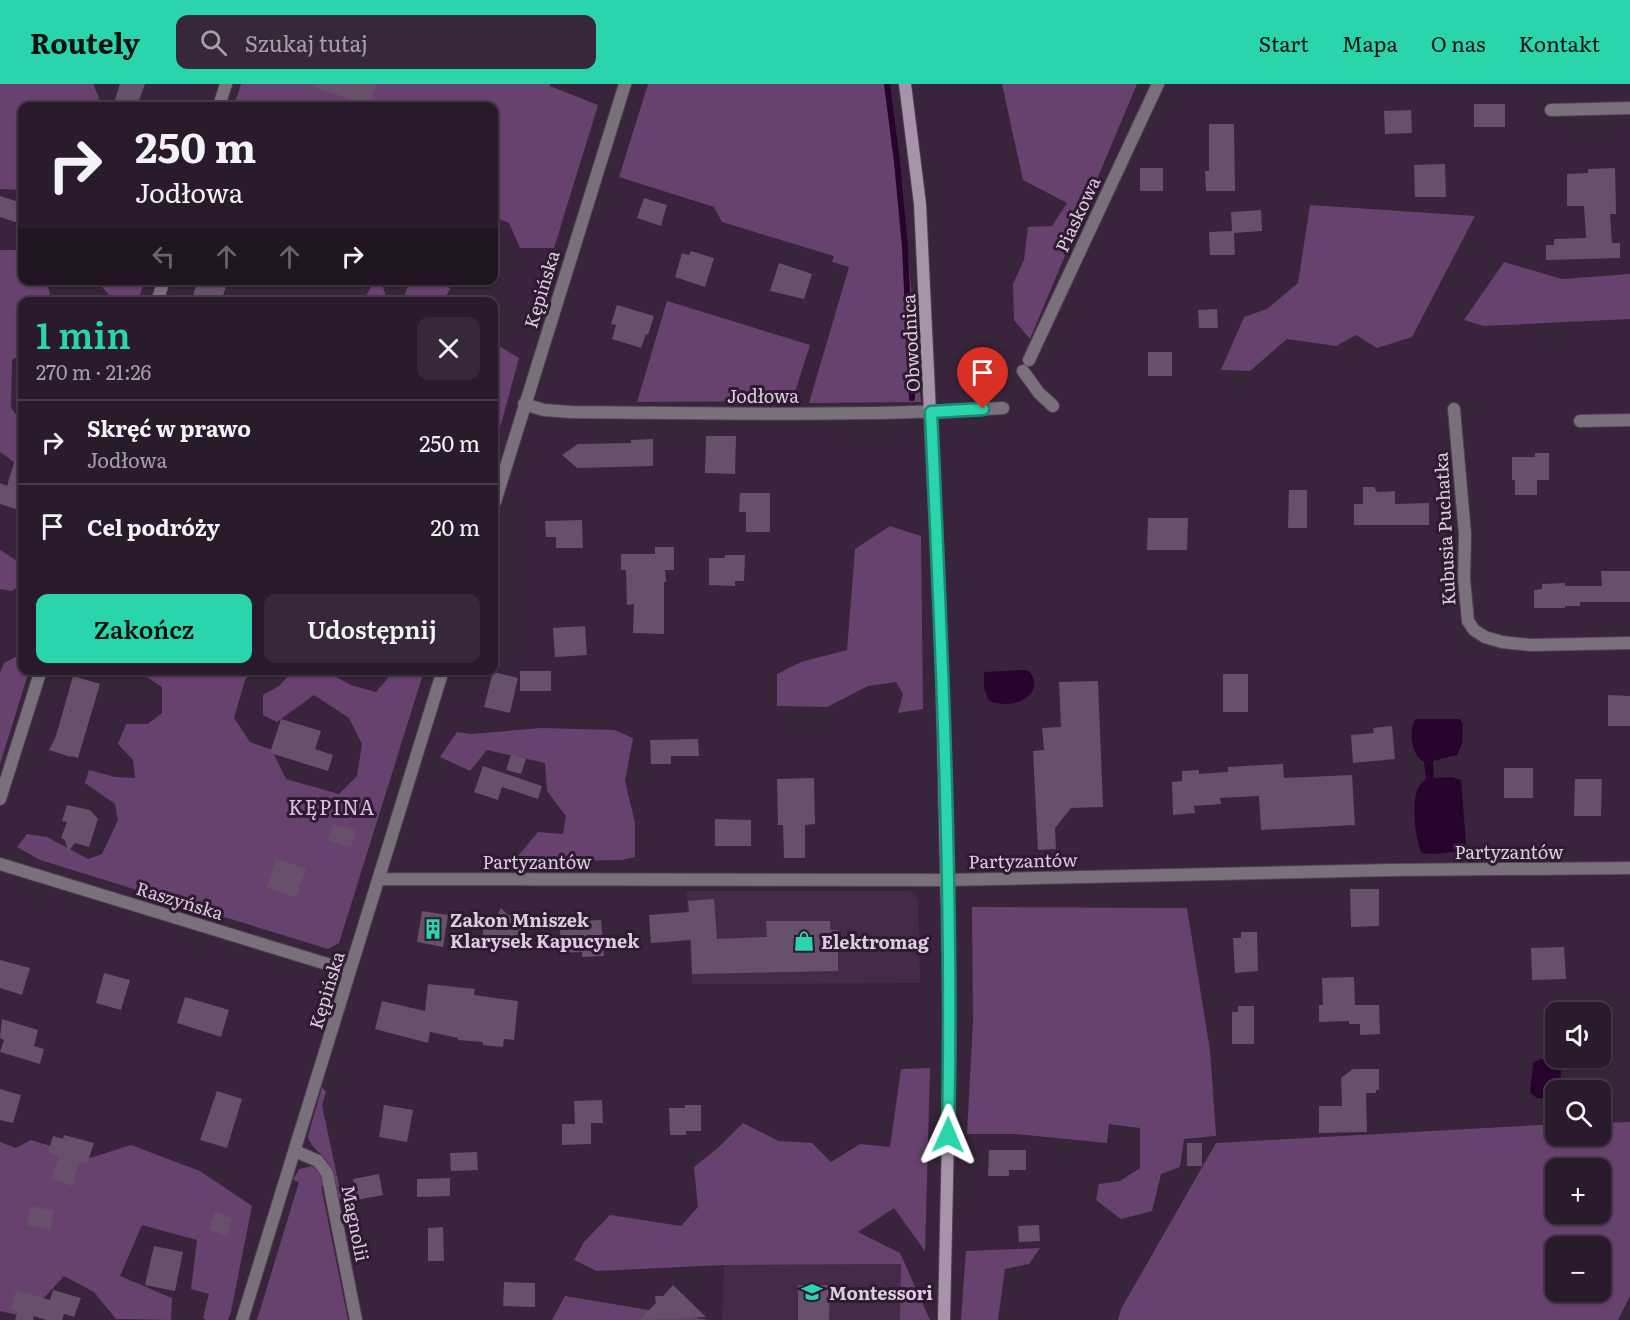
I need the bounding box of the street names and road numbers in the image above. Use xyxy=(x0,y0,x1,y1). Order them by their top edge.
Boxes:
street label: Piaskowa xyxy=(1048,171,1106,256)
street label: Kępińska xyxy=(516,247,566,331)
street label: Obwodnica xyxy=(894,293,926,392)
street label: Jodłowa xyxy=(727,382,799,409)
street label: Kubusia Puchatka xyxy=(1426,451,1462,606)
street label: Partyzantów xyxy=(1454,838,1564,865)
street label: Partyzantów xyxy=(968,846,1078,874)
street label: Partyzantów xyxy=(482,848,592,875)
street label: Raszyńska xyxy=(133,874,227,926)
street label: Kępińska xyxy=(301,948,351,1032)
street label: Magnolii xyxy=(335,1182,377,1264)

